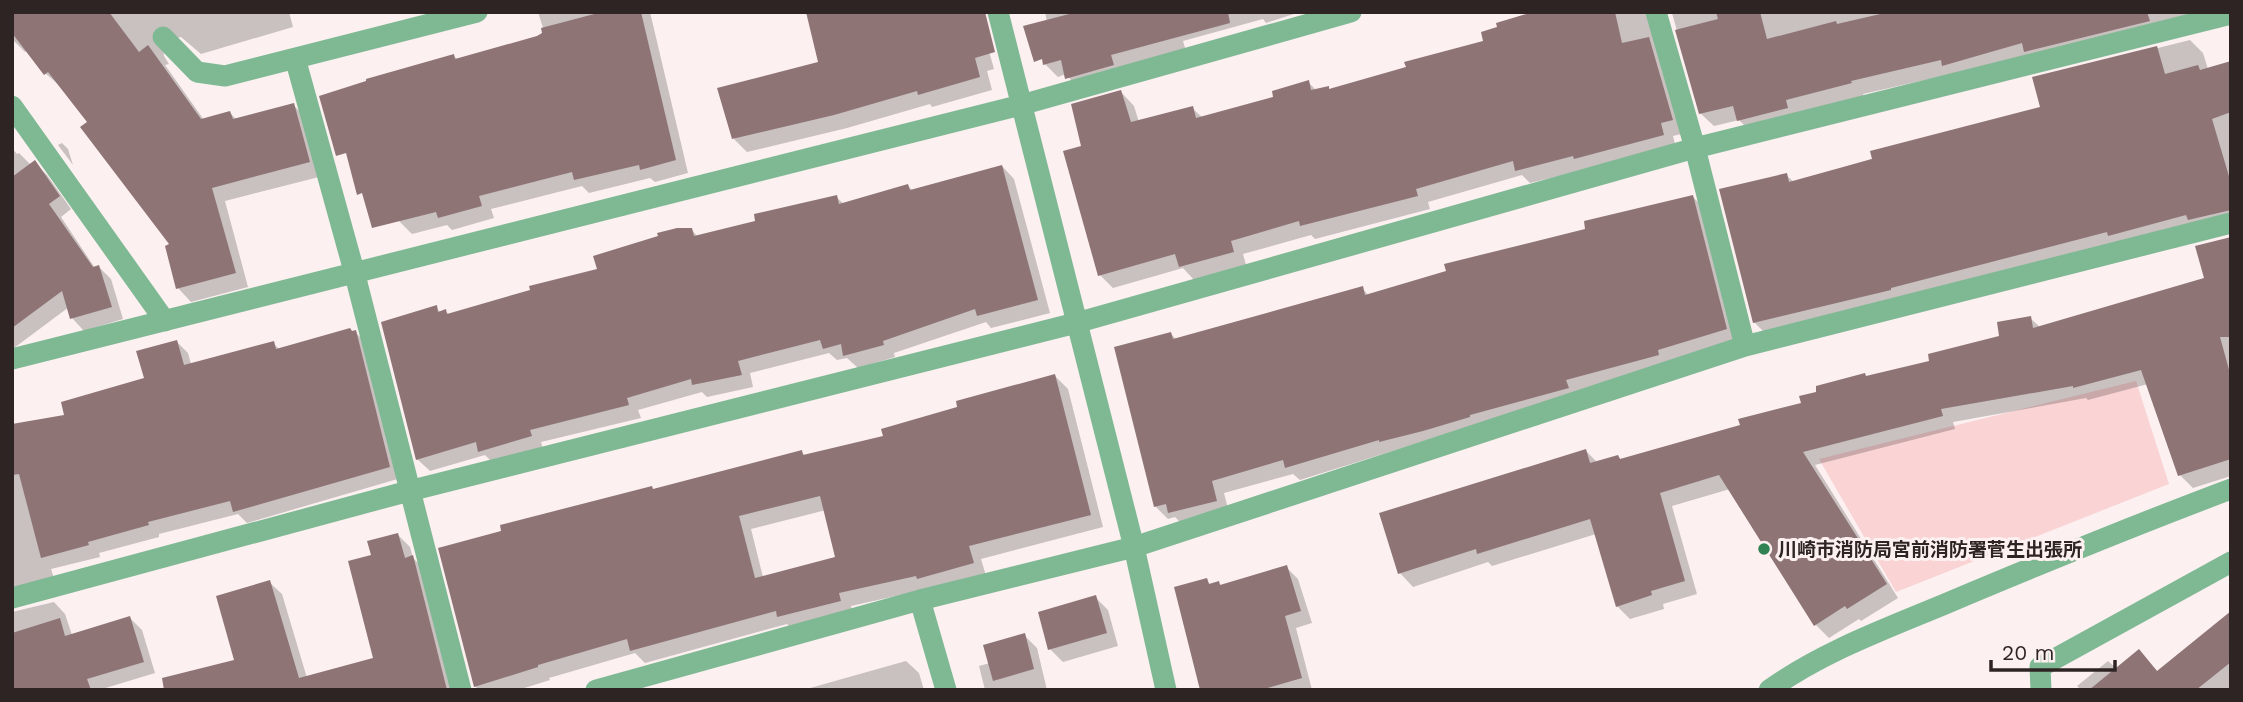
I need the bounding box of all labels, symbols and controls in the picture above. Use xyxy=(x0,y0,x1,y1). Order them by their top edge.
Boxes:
place label: 川崎市消防局宮前消防署菅生出張所 xyxy=(1778,538,2082,561)
marker: 川崎市消防局宮前消防署菅生出張所 xyxy=(1756,541,1772,557)
scale bar xyxy=(1991,628,2115,672)
text: 20 m xyxy=(2002,640,2054,665)

